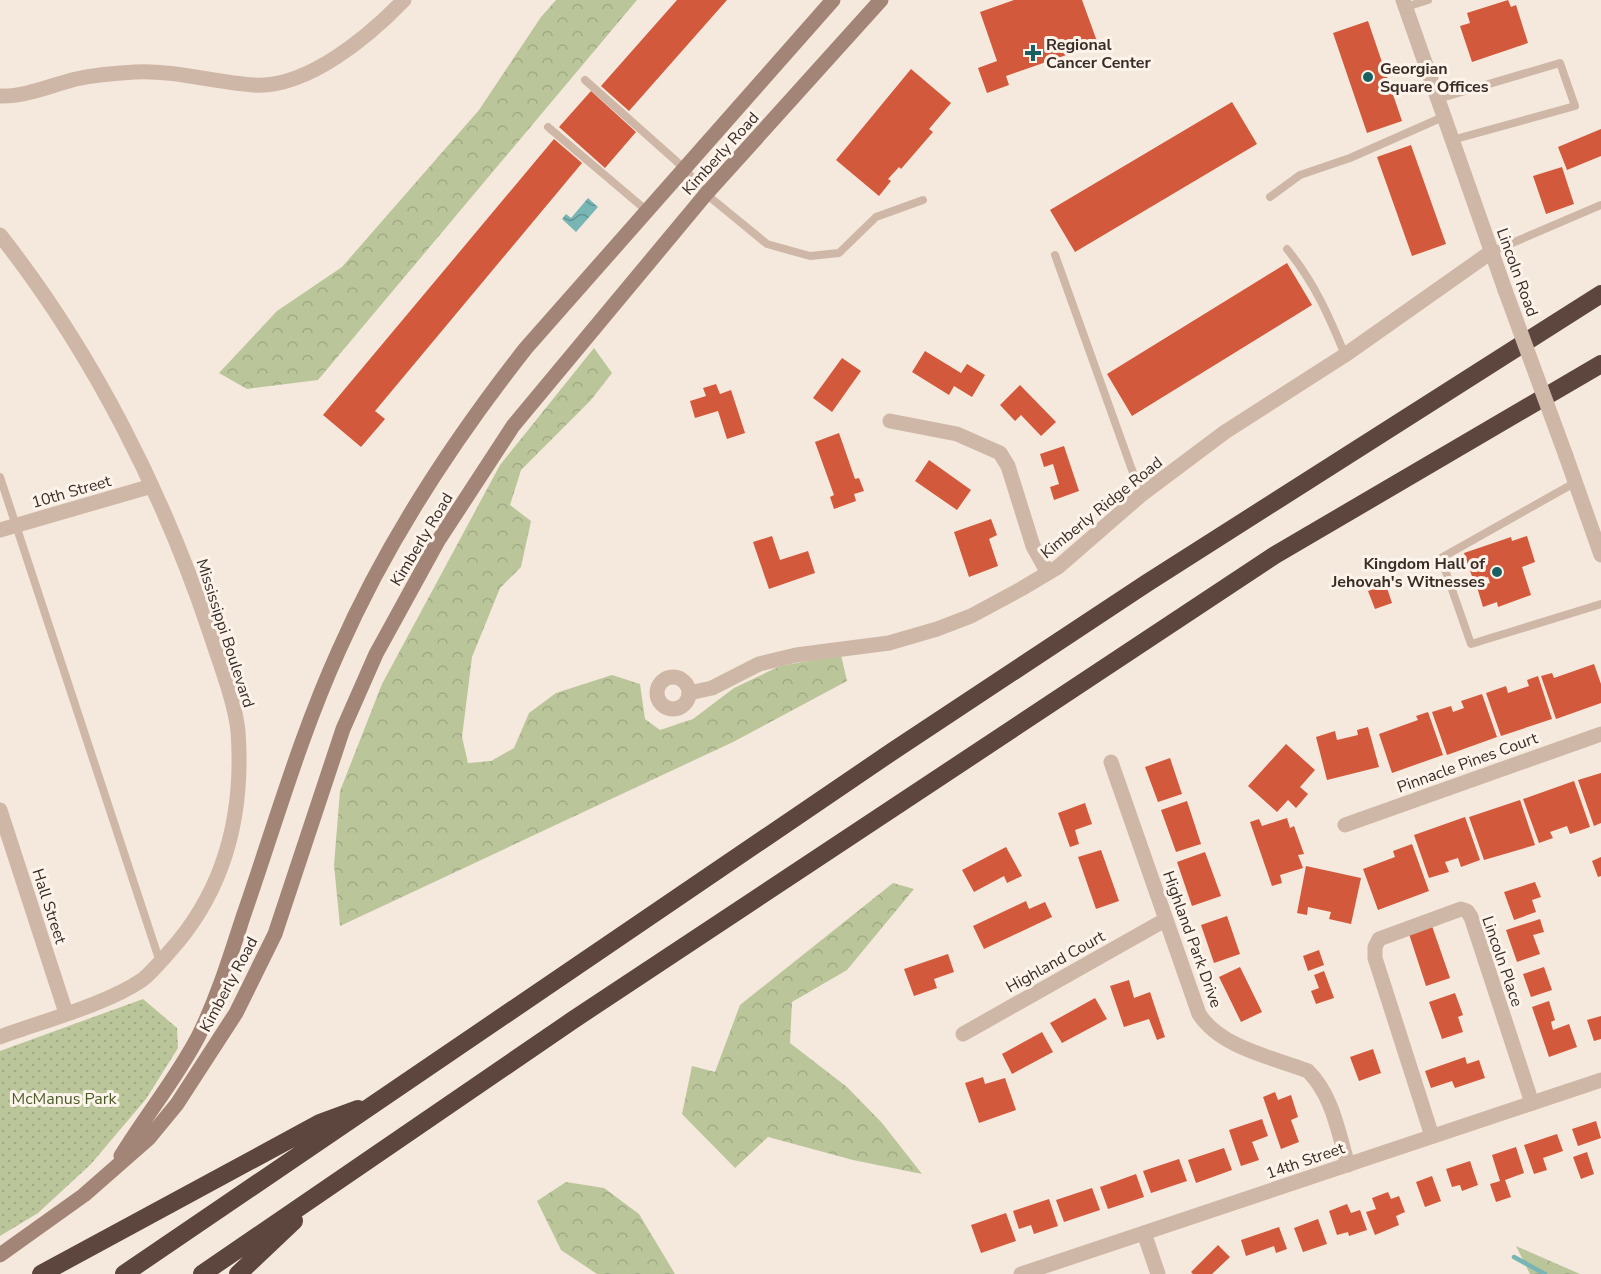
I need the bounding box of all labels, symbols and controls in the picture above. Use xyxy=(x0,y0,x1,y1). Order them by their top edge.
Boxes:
place label: Regional Cancer Center xyxy=(1046,34,1151,74)
marker: Regional Cancer Center xyxy=(1024,44,1042,62)
place label: Georgian Square Offices xyxy=(1380,58,1489,98)
marker: Georgian Square Offices xyxy=(1361,70,1375,84)
street label: Kimberly Road xyxy=(677,107,764,200)
street label: Lincoln Road xyxy=(1491,225,1543,320)
street label: Kimberly Ridge Road xyxy=(1036,452,1167,564)
street label: 10th Street xyxy=(29,470,114,514)
street label: Kimberly Road xyxy=(385,489,458,590)
place label: Kingdom Hall of Jehovah's Witnesses xyxy=(1331,553,1486,593)
street label: Mississippi Boulevard xyxy=(191,556,260,711)
marker: Kingdom Hall of Jehovah's Witnesses xyxy=(1490,565,1504,579)
street label: Pinnacle Pines Court xyxy=(1394,727,1541,799)
street label: Hall Street xyxy=(27,866,72,947)
street label: Highland Park Drive xyxy=(1157,868,1227,1011)
street label: Lincoln Place xyxy=(1476,913,1528,1010)
street label: Highland Court xyxy=(1002,925,1109,998)
street label: Kimberly Road xyxy=(195,933,263,1036)
park label: McManus Park xyxy=(11,1088,118,1110)
street label: 14th Street xyxy=(1263,1137,1348,1185)

